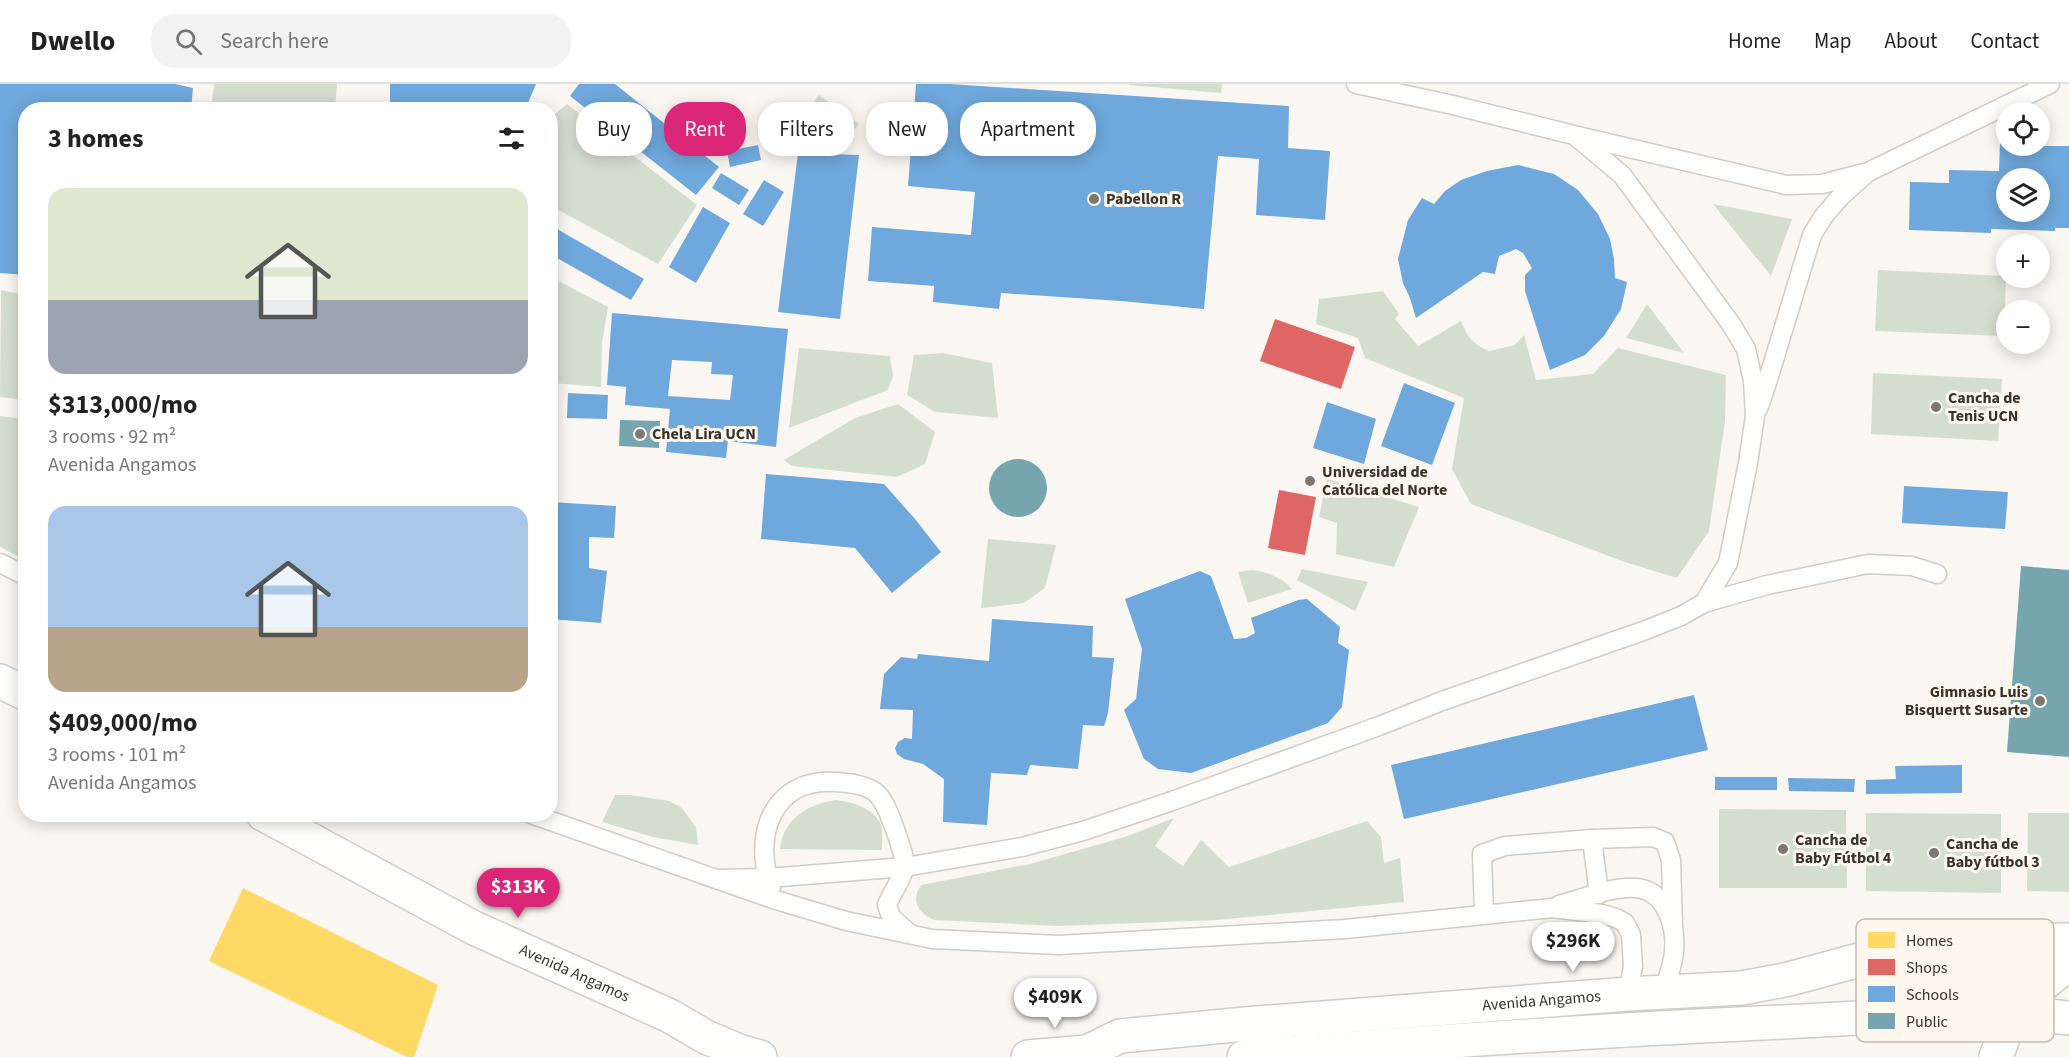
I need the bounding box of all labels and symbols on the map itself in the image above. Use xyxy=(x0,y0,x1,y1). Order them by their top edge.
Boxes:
place label: Pabellon R xyxy=(1106,188,1181,210)
marker: Pabellon R xyxy=(1087,192,1101,206)
place label: Cancha de Tenis UCN xyxy=(1948,387,2021,427)
marker: Cancha de Tenis UCN xyxy=(1929,400,1943,414)
place label: Chela Lira UCN xyxy=(652,423,756,445)
marker: Chela Lira UCN xyxy=(633,427,647,441)
place label: Universidad de Católica del Norte xyxy=(1322,461,1447,501)
marker: Universidad de Católica del Norte xyxy=(1303,474,1317,488)
place label: Gimnasio Luis Bisquertt Susarte xyxy=(1905,681,2028,721)
marker: Gimnasio Luis Bisquertt Susarte xyxy=(2033,694,2047,708)
place label: Cancha de Baby Fútbol 4 xyxy=(1795,829,1892,869)
place label: Cancha de Baby fútbol 3 xyxy=(1946,833,2040,873)
marker: Cancha de Baby Fútbol 4 xyxy=(1776,842,1790,856)
marker: Cancha de Baby fútbol 3 xyxy=(1927,846,1941,860)
pin: $313K xyxy=(476,868,560,919)
legend xyxy=(1856,919,2054,1042)
pin: $296K xyxy=(1531,922,1615,973)
text: Homes xyxy=(1906,930,1953,952)
street label: Avenida Angamos xyxy=(516,939,633,1008)
text: Shops xyxy=(1906,957,1948,979)
pin: $409K xyxy=(1013,978,1097,1029)
text: Schools xyxy=(1906,984,1959,1006)
street label: Avenida Angamos xyxy=(1482,985,1602,1016)
text: Public xyxy=(1906,1011,1948,1033)

